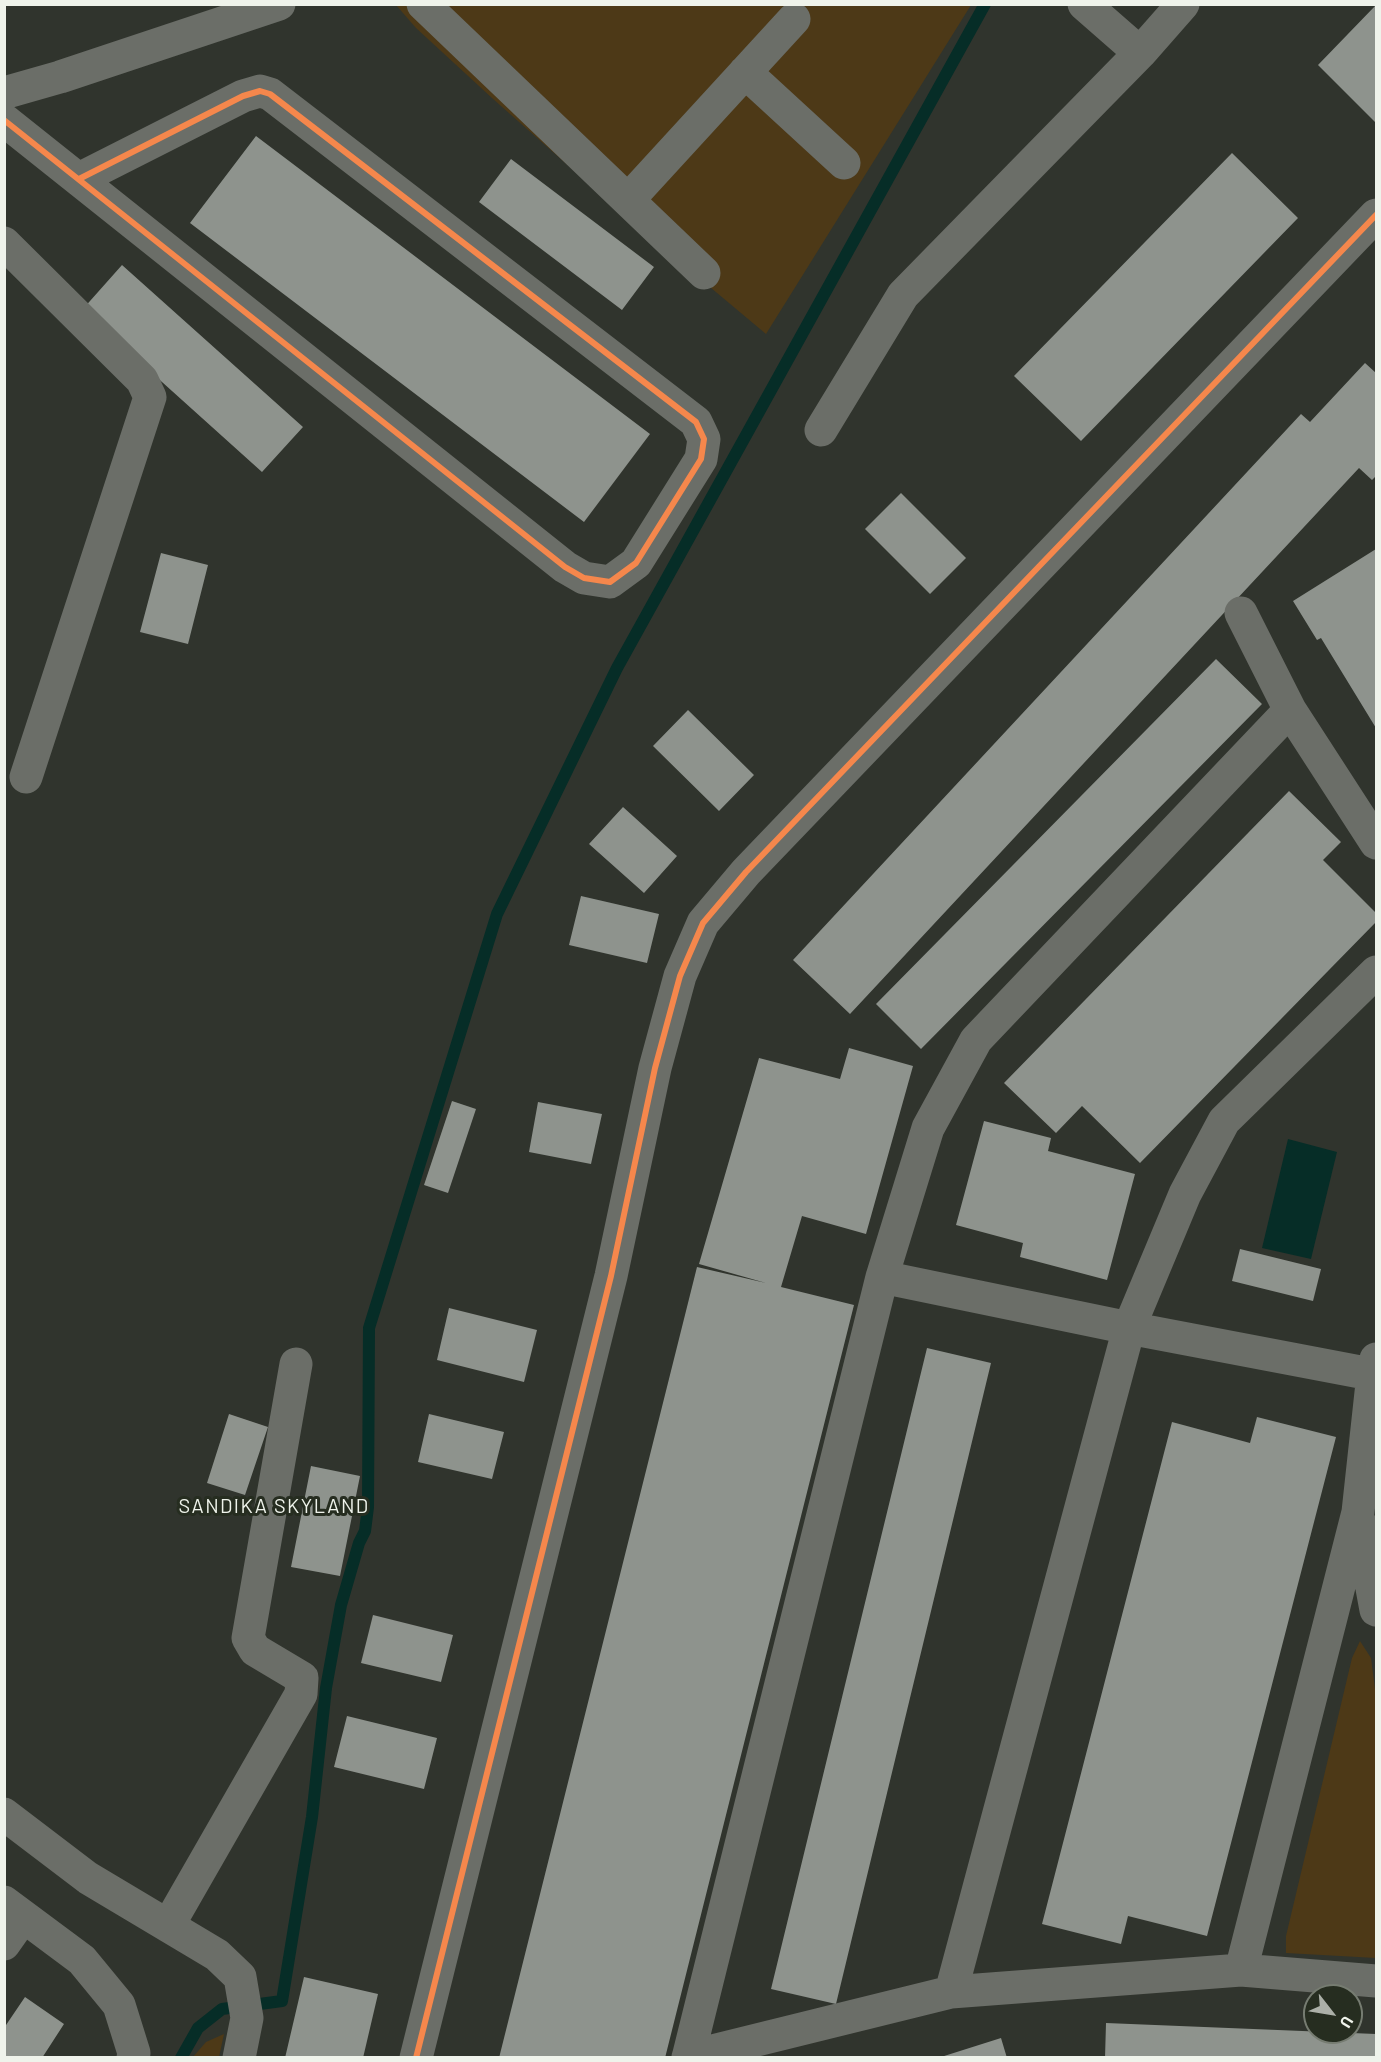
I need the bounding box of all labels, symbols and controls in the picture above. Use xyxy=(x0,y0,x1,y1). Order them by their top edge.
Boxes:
district label: SANDIKA SKYLAND xyxy=(178,1494,370,1518)
north arrow xyxy=(1303,1984,1363,2044)
text: U xyxy=(1336,2013,1358,2032)

